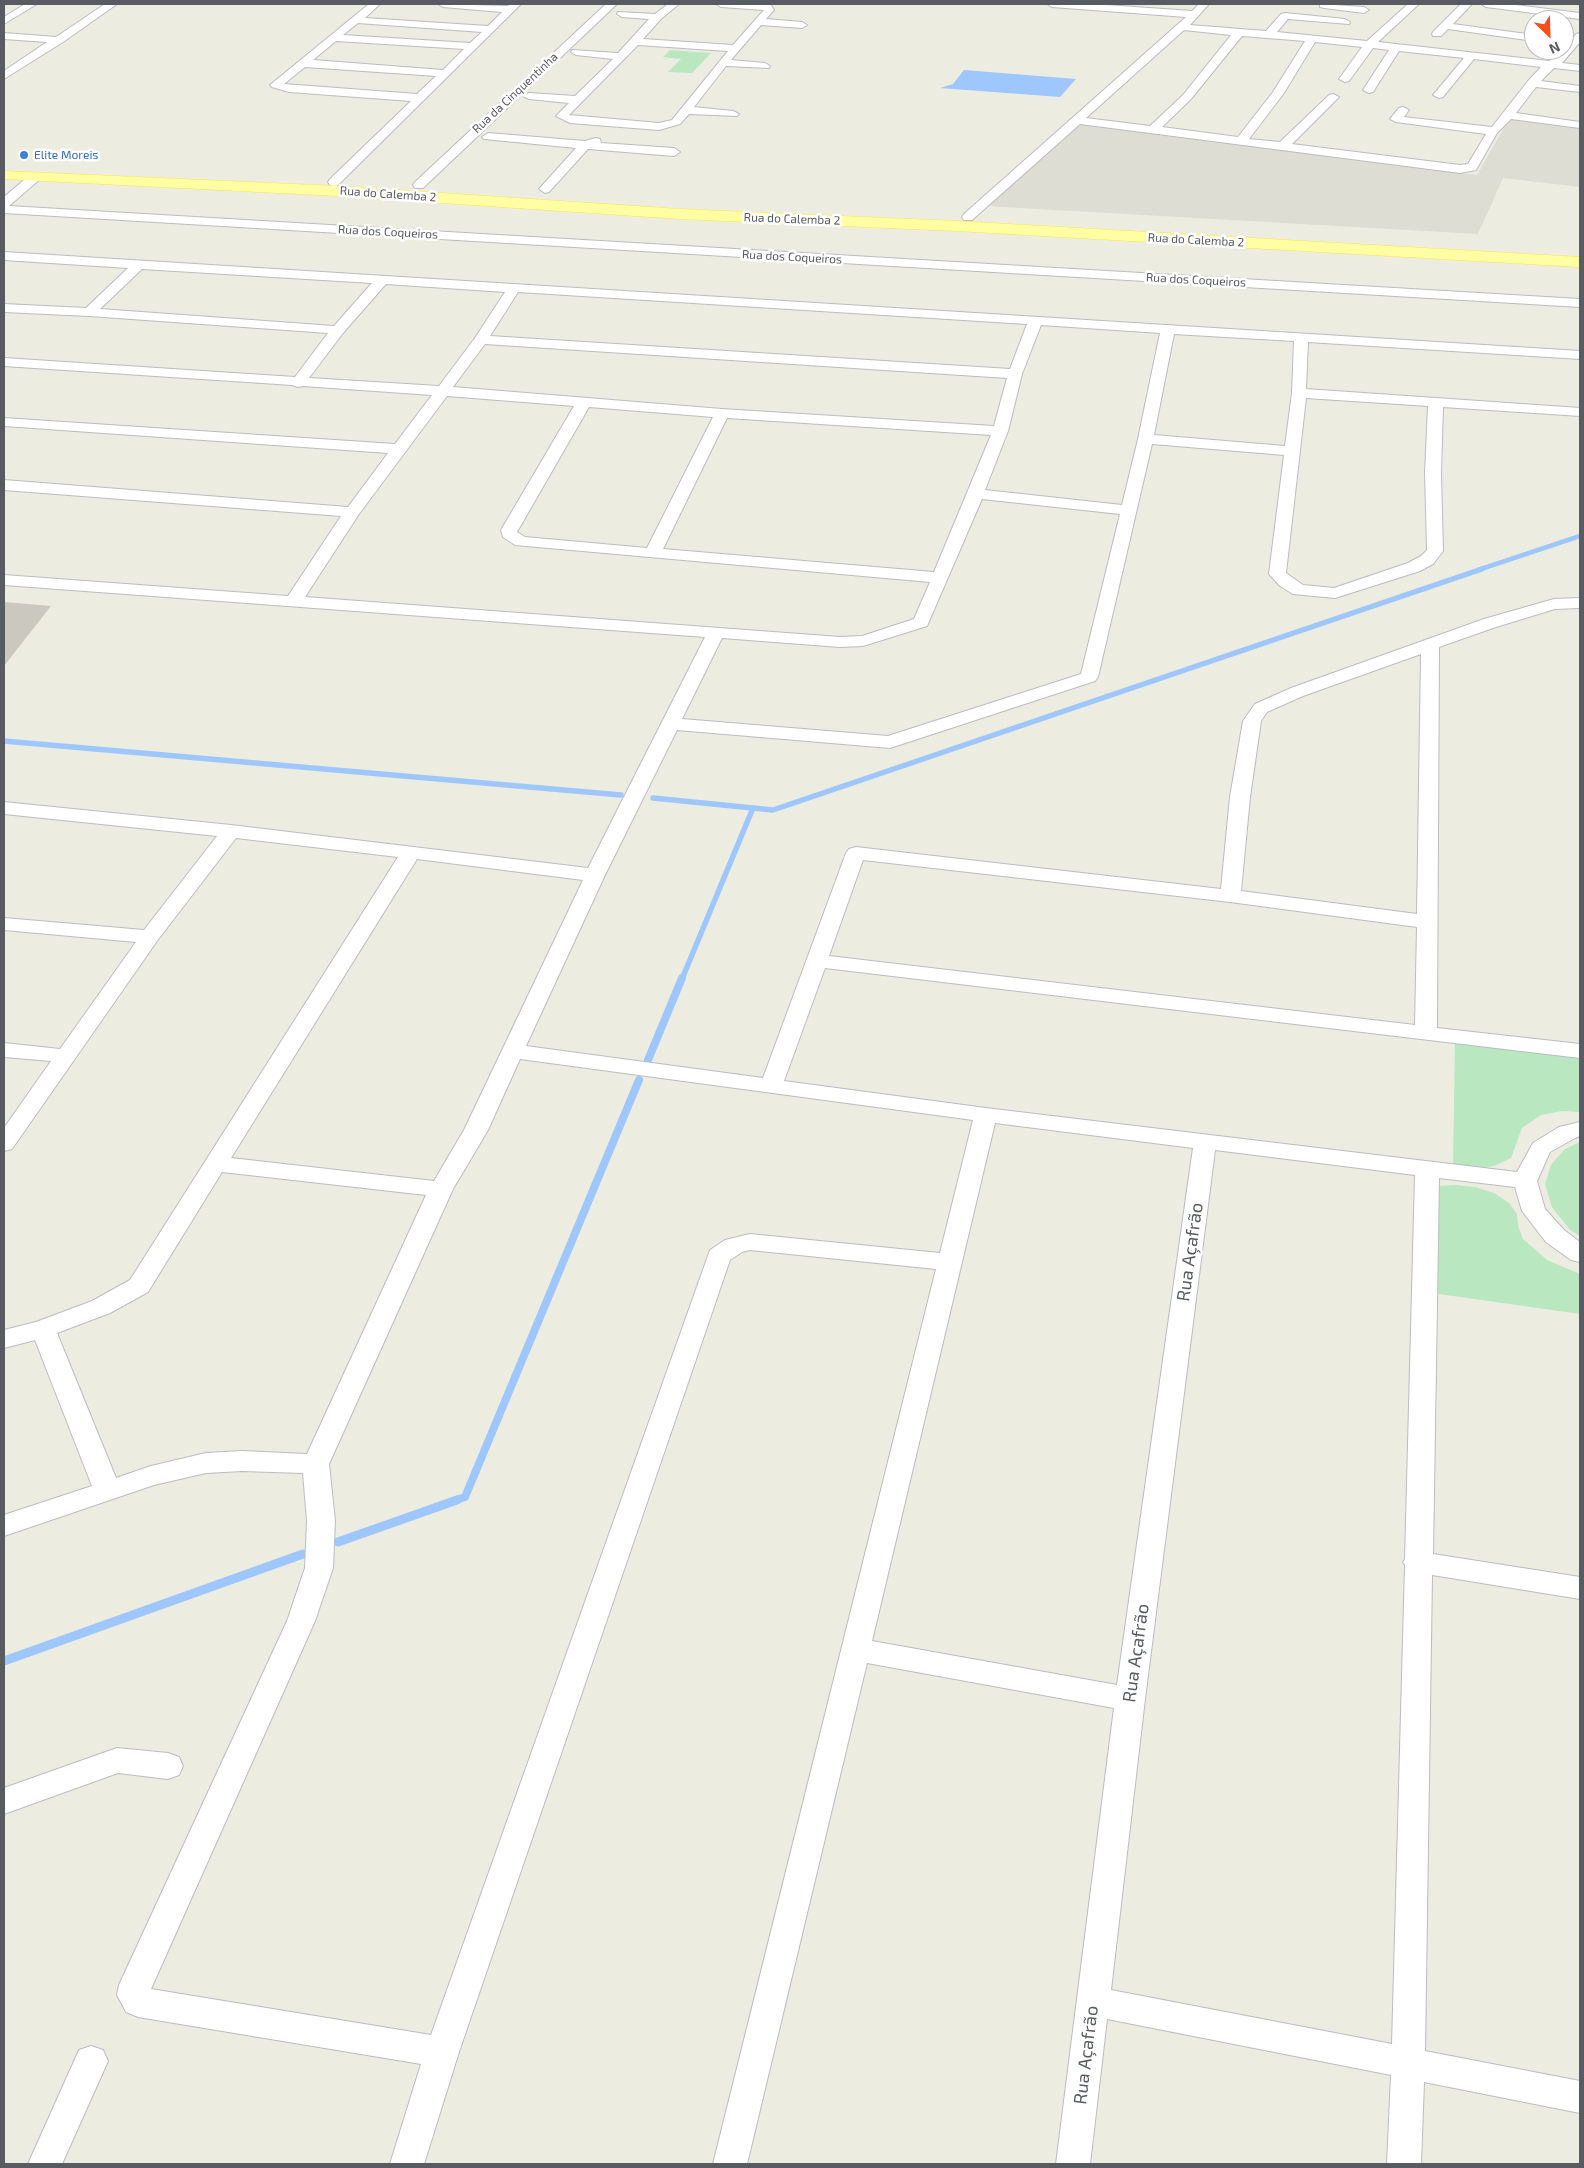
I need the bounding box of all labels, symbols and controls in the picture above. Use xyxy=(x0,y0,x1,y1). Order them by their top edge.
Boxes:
north arrow xyxy=(1524,10,1574,60)
text: N xyxy=(1547,38,1563,58)
street label: Rua da Cinquentinha xyxy=(469,50,561,136)
place label: Elite Moreis xyxy=(34,148,98,162)
marker: Elite Moreis xyxy=(18,149,30,161)
street label: Rua do Calemba 2 xyxy=(339,183,437,205)
street label: Rua do Calemba 2 xyxy=(743,210,841,228)
street label: Rua dos Coqueiros xyxy=(338,222,438,242)
street label: Rua do Calemba 2 xyxy=(1147,230,1245,250)
street label: Rua dos Coqueiros xyxy=(742,247,842,267)
street label: Rua dos Coqueiros xyxy=(1146,270,1246,290)
street label: Rua Açafrão xyxy=(1172,1201,1208,1303)
street label: Rua Açafrão xyxy=(1118,1602,1154,1704)
street label: Rua Açafrão xyxy=(1069,2004,1103,2106)

